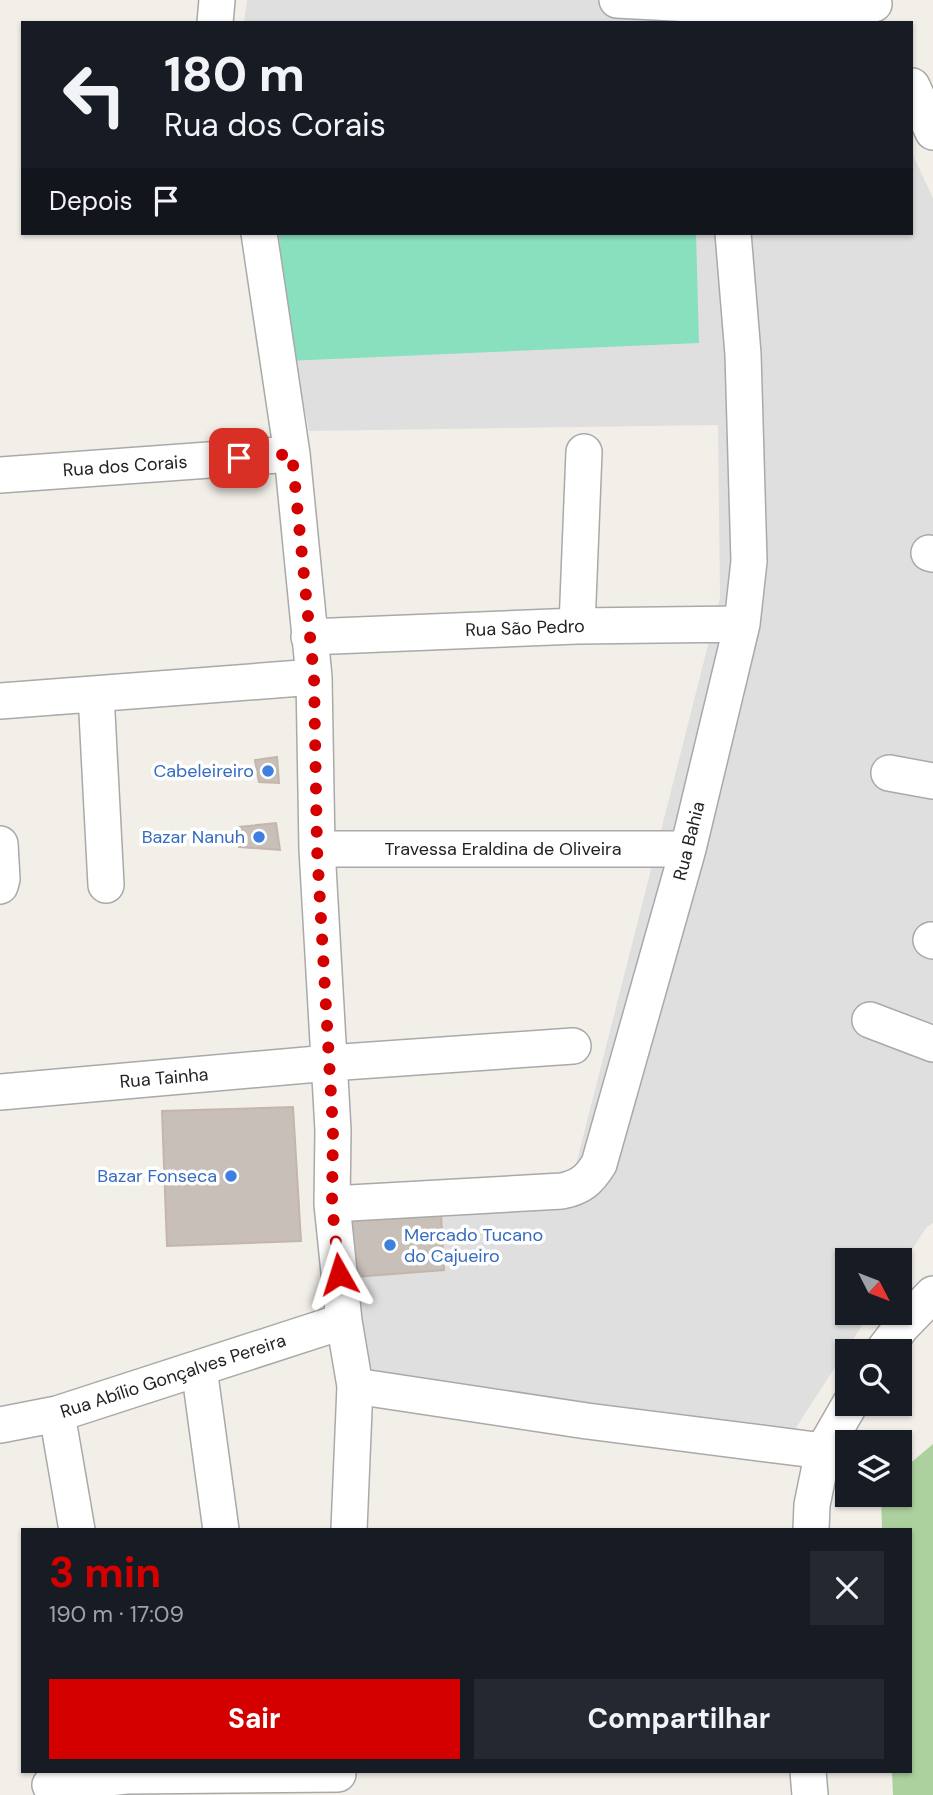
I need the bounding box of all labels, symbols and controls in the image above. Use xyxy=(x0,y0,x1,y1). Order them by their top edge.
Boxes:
text: 180 m xyxy=(164,42,305,106)
icon: left xyxy=(49,49,140,140)
text: Rua dos Corais xyxy=(164,104,386,146)
icon: arrive xyxy=(147,182,185,220)
text: Depois xyxy=(49,184,133,218)
pin xyxy=(209,428,269,488)
icon: arrive xyxy=(220,439,258,477)
street label: Rua dos Corais xyxy=(62,450,188,482)
street label: Rua São Pedro xyxy=(465,614,585,642)
place label: Cabeleireiro xyxy=(153,759,254,783)
marker: Cabeleireiro xyxy=(260,763,276,779)
street label: Rua Bahia xyxy=(668,799,710,883)
place label: Bazar Nanuh xyxy=(142,825,245,849)
marker: Bazar Nanuh xyxy=(251,829,267,845)
street label: Travessa Eraldina de Oliveira xyxy=(385,837,621,861)
street label: Rua Tainha xyxy=(119,1062,209,1094)
place label: Bazar Fonseca xyxy=(97,1164,217,1188)
marker: Bazar Fonseca xyxy=(223,1168,239,1184)
place label: Mercado Tucano do Cajueiro xyxy=(404,1223,543,1268)
position arrow xyxy=(302,1237,376,1311)
marker: Mercado Tucano do Cajueiro xyxy=(382,1237,398,1253)
north arrow xyxy=(835,1248,912,1325)
map controls xyxy=(835,1248,912,1507)
street label: Rua Abílio Gonçalves Pereira xyxy=(57,1328,289,1424)
button: search xyxy=(835,1339,912,1416)
button: layers xyxy=(835,1430,912,1507)
text: 3 min xyxy=(49,1545,161,1600)
button: close xyxy=(810,1551,884,1625)
text: 190 m · 17:09 xyxy=(49,1599,184,1629)
button: Sair xyxy=(49,1679,460,1759)
button: Compartilhar xyxy=(474,1679,884,1759)

